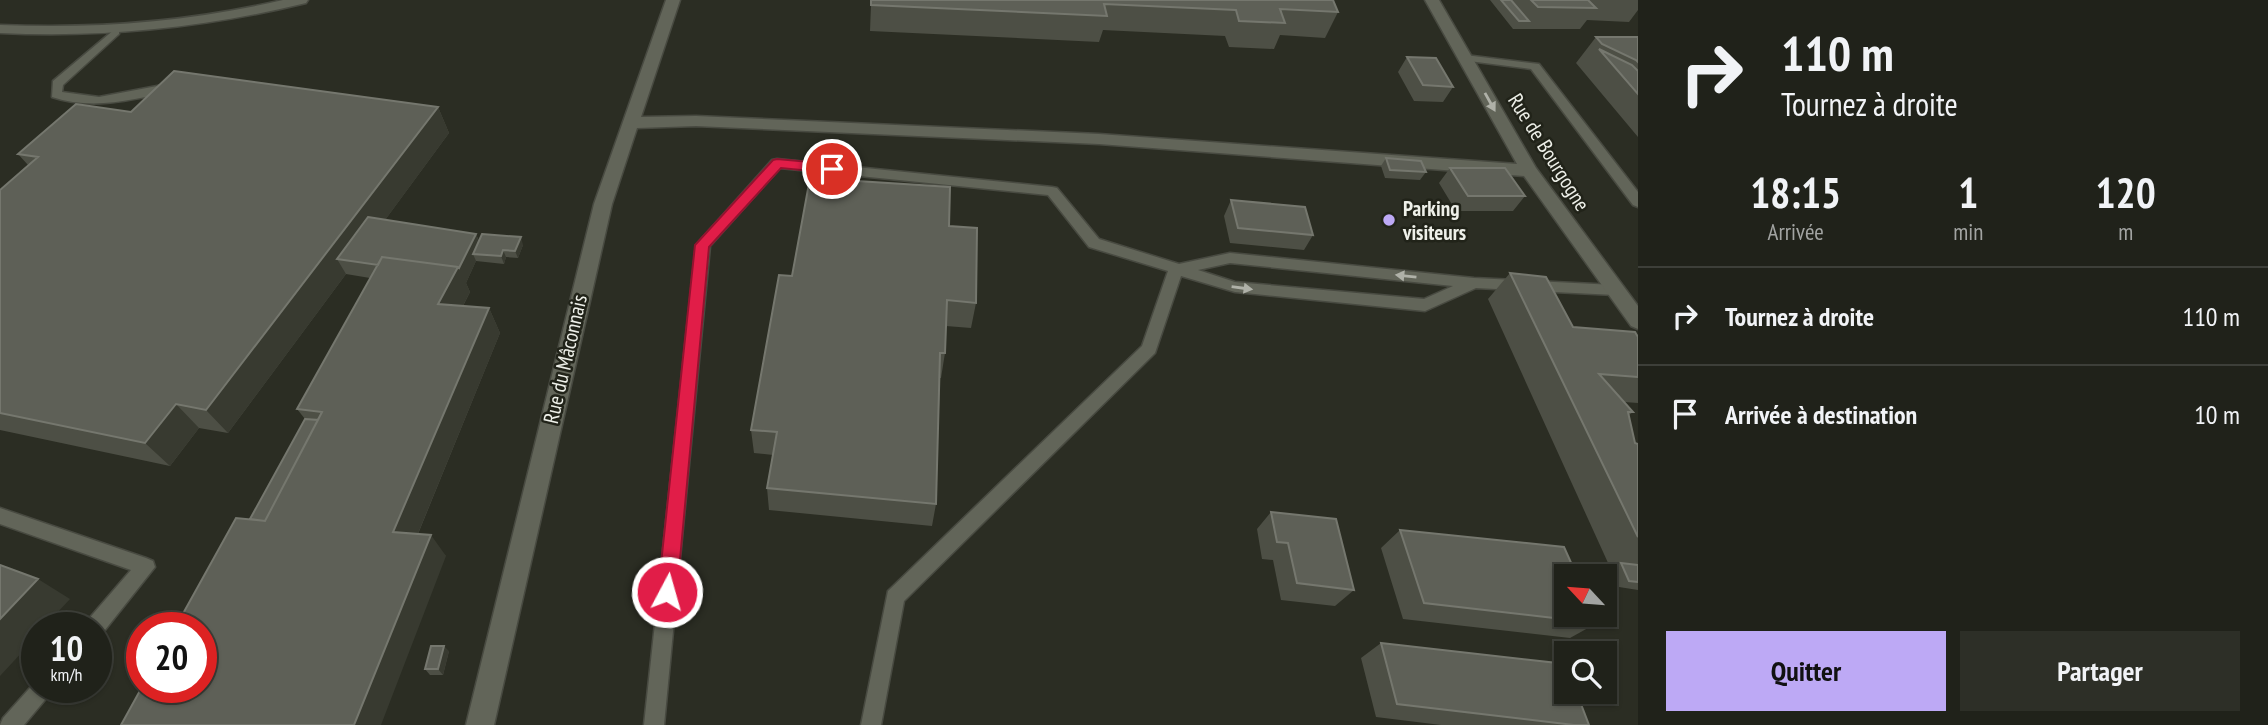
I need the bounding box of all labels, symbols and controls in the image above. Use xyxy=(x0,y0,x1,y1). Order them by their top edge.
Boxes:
text: 110 m xyxy=(1781,21,1894,85)
icon: right xyxy=(1666,28,1757,119)
text: Tournez à droite xyxy=(1781,83,1958,125)
street label: Rue de Bourgogne xyxy=(1502,88,1596,216)
one-way arrow xyxy=(1484,92,1496,112)
pin xyxy=(802,139,862,199)
icon: arrive xyxy=(813,150,851,188)
text: 18:15 xyxy=(1750,165,1841,220)
text: 1 xyxy=(1958,165,1978,220)
text: 120 xyxy=(2096,165,2156,220)
place label: Parking visiteurs xyxy=(1402,195,1466,246)
marker: Parking visiteurs xyxy=(1381,212,1397,228)
text: Arrivée xyxy=(1768,217,1824,246)
text: min xyxy=(1953,217,1983,246)
text: m xyxy=(2118,217,2133,246)
one-way arrow xyxy=(1395,270,1417,281)
one-way arrow xyxy=(1231,282,1253,293)
street label: Rue du Mâconnais xyxy=(537,292,593,426)
icon: right xyxy=(1666,297,1704,335)
text: Tournez à droite xyxy=(1725,300,1874,333)
text: 110 m xyxy=(2182,300,2240,333)
icon: arrive xyxy=(1666,395,1704,433)
text: Arrivée à destination xyxy=(1725,398,1917,431)
text: 10 m xyxy=(2194,398,2240,431)
position arrow xyxy=(630,555,704,629)
north arrow xyxy=(1554,564,1617,626)
map controls xyxy=(1554,564,1617,704)
speed limit sign: 20 xyxy=(126,612,217,703)
text: 10 xyxy=(50,625,83,671)
button: Quitter xyxy=(1666,631,1946,711)
button: Partager xyxy=(1960,631,2240,711)
button: search xyxy=(1554,641,1617,704)
text: km/h xyxy=(51,663,82,686)

